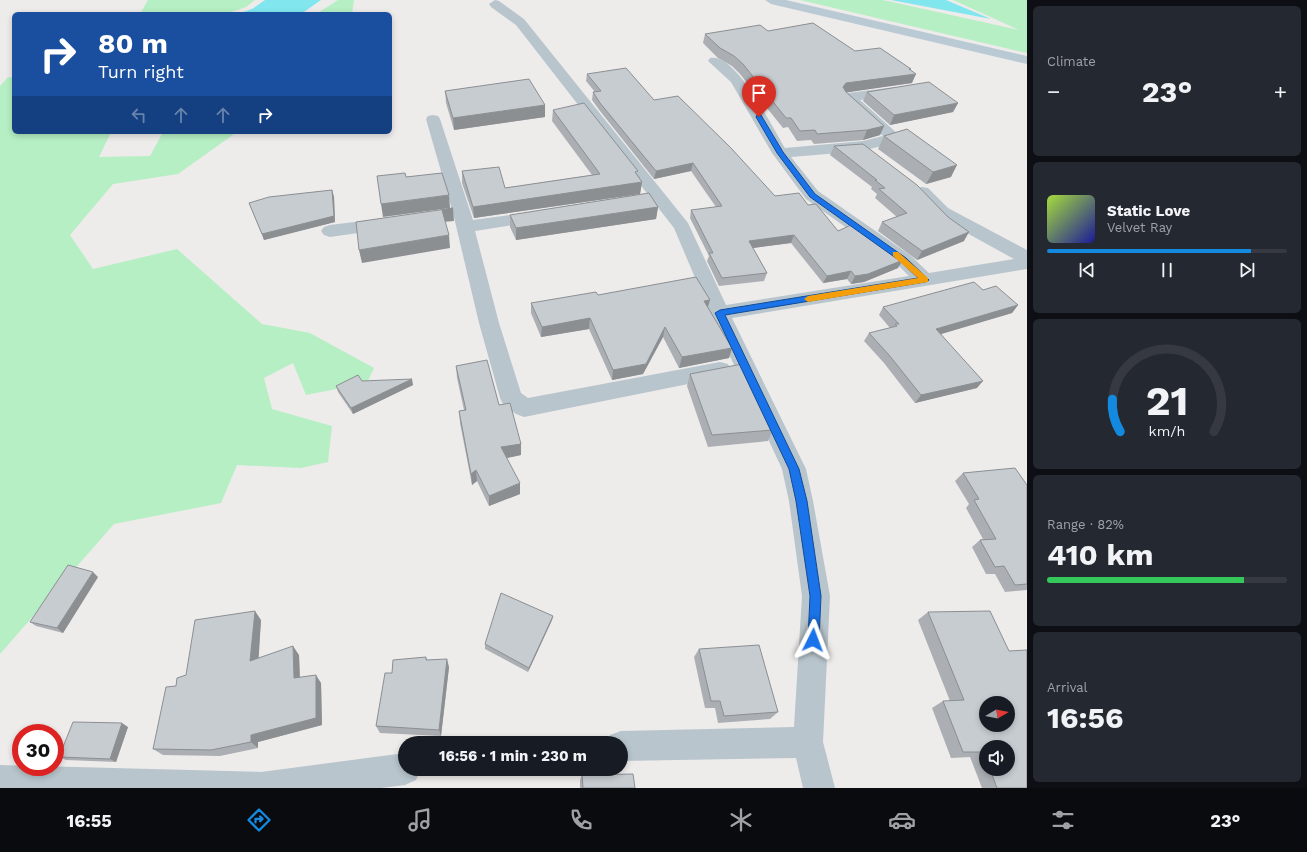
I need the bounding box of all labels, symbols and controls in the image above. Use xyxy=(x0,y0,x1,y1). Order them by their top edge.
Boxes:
text: 80 m xyxy=(98,27,168,60)
icon: right xyxy=(32,28,84,80)
text: Climate xyxy=(1047,54,1096,69)
text: Turn right xyxy=(98,61,184,82)
text: 23° xyxy=(1142,74,1192,109)
pin xyxy=(742,76,776,117)
text: − xyxy=(1047,79,1060,104)
text: + xyxy=(1274,79,1287,104)
icon: arrive xyxy=(748,82,770,104)
icon: left xyxy=(128,104,150,126)
icon: ahead xyxy=(170,104,192,126)
icon: ahead xyxy=(212,104,234,126)
icon: right xyxy=(254,104,276,126)
text: Static Love xyxy=(1107,202,1190,220)
text: Velvet Ray xyxy=(1107,220,1172,235)
icon: previous xyxy=(1076,259,1098,281)
icon: pause xyxy=(1156,259,1178,281)
icon: next xyxy=(1236,259,1258,281)
text: 21 xyxy=(1146,376,1188,425)
text: km/h xyxy=(1149,423,1185,439)
text: Range · 82% xyxy=(1047,517,1124,532)
text: 410 km xyxy=(1047,537,1153,572)
position arrow xyxy=(792,619,834,661)
text: Arrival xyxy=(1047,680,1088,695)
north arrow xyxy=(979,696,1015,732)
map controls xyxy=(979,696,1015,776)
text: 16:56 xyxy=(1047,700,1123,735)
speed limit sign: 30 xyxy=(12,724,64,776)
button: sound xyxy=(979,740,1015,776)
text: 16:56 · 1 min · 230 m xyxy=(439,747,587,765)
icon: directions xyxy=(245,806,273,834)
icon: music xyxy=(406,806,434,834)
icon: phone xyxy=(567,806,595,834)
icon: climate xyxy=(727,806,755,834)
icon: car xyxy=(888,806,916,834)
icon: filters xyxy=(1049,806,1077,834)
text: 16:55 xyxy=(66,810,112,831)
text: 23° xyxy=(1210,810,1241,831)

